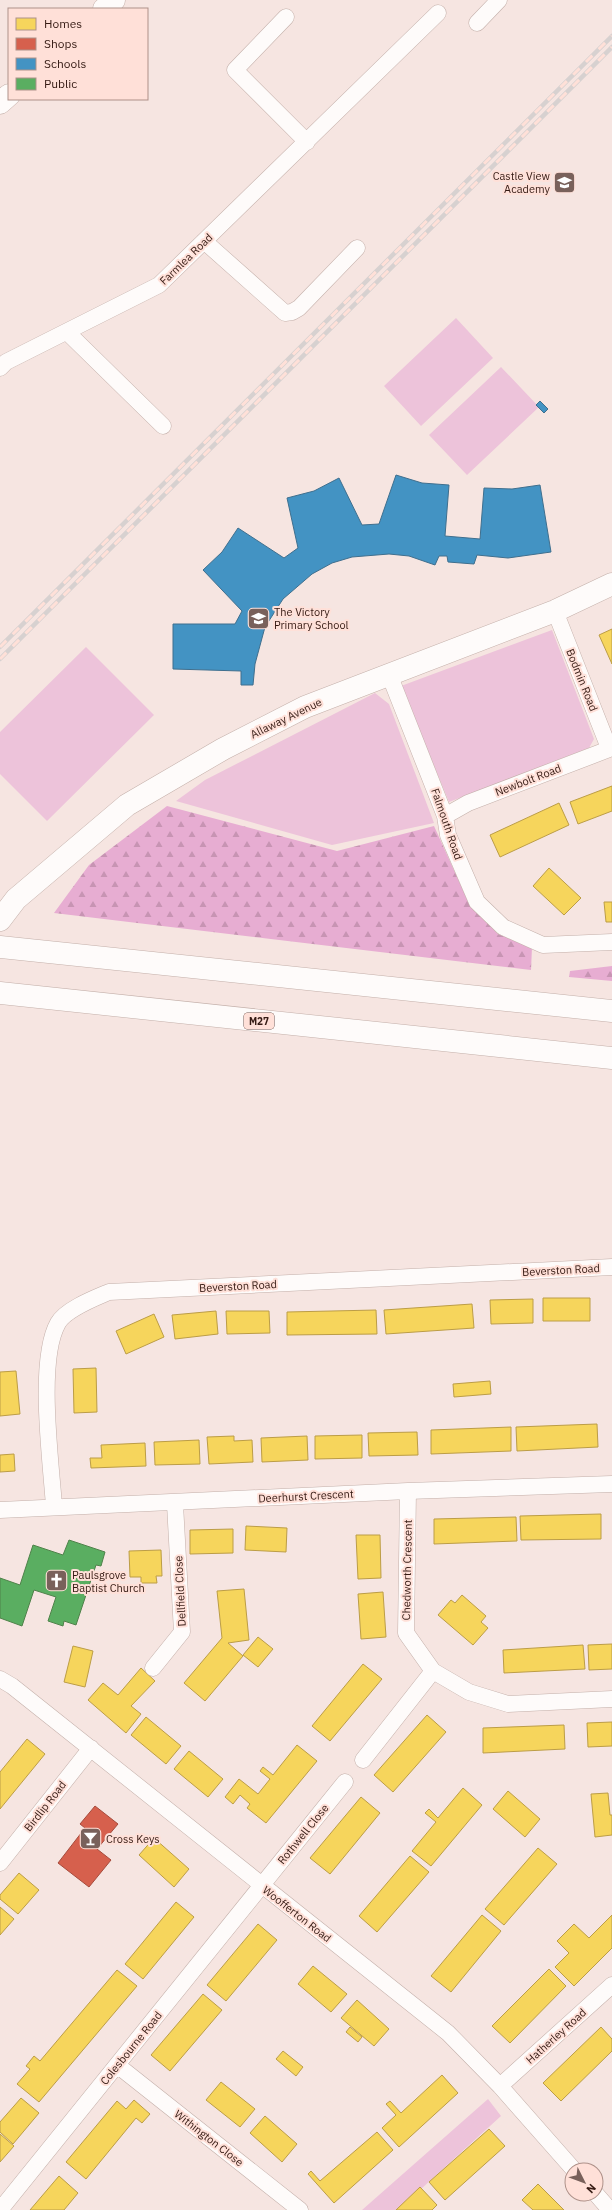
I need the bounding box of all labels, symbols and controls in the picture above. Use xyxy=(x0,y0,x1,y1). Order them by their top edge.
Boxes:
legend xyxy=(8,8,148,100)
text: Homes xyxy=(44,16,82,31)
text: Shops xyxy=(44,36,77,51)
text: Schools xyxy=(44,56,87,71)
text: Public xyxy=(44,76,77,91)
place label: Castle View Academy xyxy=(493,169,551,196)
school or university icon: Castle View Academy xyxy=(552,169,578,195)
street label: Farmlea Road xyxy=(157,230,215,288)
school or university icon: The Victory Primary School xyxy=(246,605,272,631)
place label: The Victory Primary School xyxy=(274,605,349,632)
street label: Bodmin Road xyxy=(563,647,601,713)
street label: Allaway Avenue xyxy=(248,695,324,741)
street label: Newbolt Road xyxy=(493,761,563,799)
street label: Falmouth Road xyxy=(428,786,466,862)
road number: M27 xyxy=(244,1013,274,1029)
street label: Beverston Road xyxy=(522,1261,600,1279)
street label: Beverston Road xyxy=(199,1277,277,1295)
street label: Deerhurst Crescent xyxy=(258,1487,354,1505)
street label: Chedworth Crescent xyxy=(399,1519,415,1620)
street label: Dellfield Close xyxy=(171,1555,189,1627)
church icon: Paulsgrove Baptist Church xyxy=(43,1568,69,1594)
place label: Paulsgrove Baptist Church xyxy=(72,1568,145,1595)
street label: Birdlip Road xyxy=(21,1778,69,1834)
street label: Rothwell Close xyxy=(274,1801,332,1867)
bar icon: Cross Keys xyxy=(78,1826,104,1852)
place label: Cross Keys xyxy=(106,1832,160,1846)
street label: Woofferton Road xyxy=(260,1883,334,1945)
street label: Hatherley Road xyxy=(523,2005,589,2067)
street label: Colesbourne Road xyxy=(97,2008,165,2088)
street label: Withington Close xyxy=(172,2107,246,2169)
north arrow xyxy=(564,2162,604,2202)
text: N xyxy=(584,2181,599,2196)

